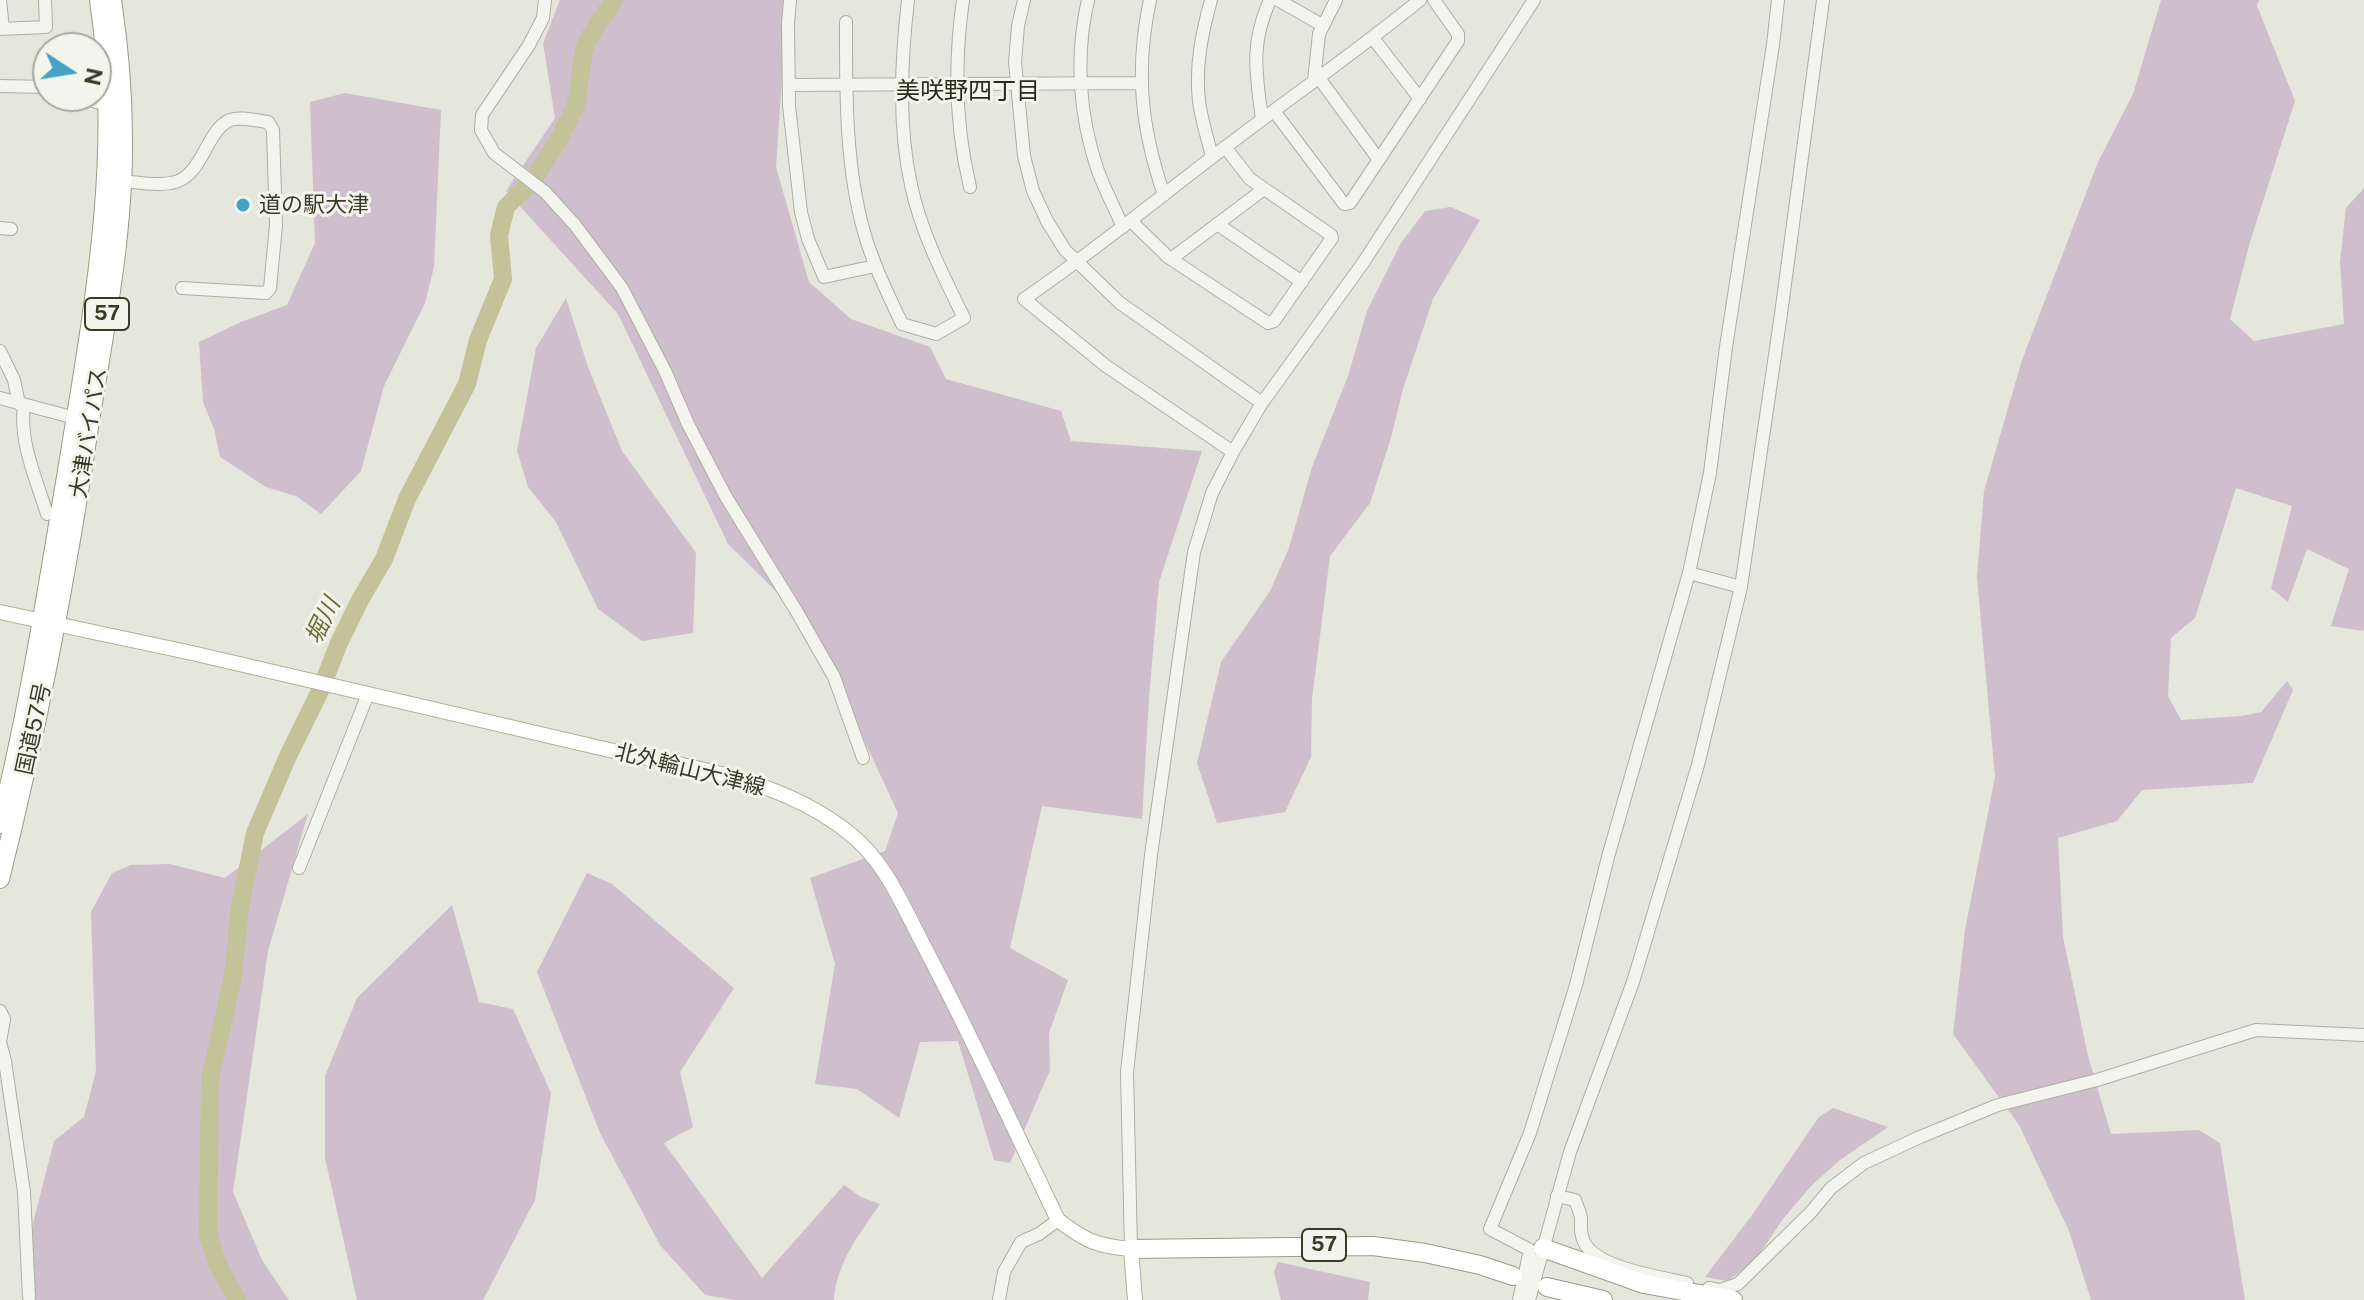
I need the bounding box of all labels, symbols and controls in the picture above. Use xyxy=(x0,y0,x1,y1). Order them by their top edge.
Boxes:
north arrow xyxy=(32,32,112,112)
text: N xyxy=(79,65,108,88)
district label: 美咲野四丁目 xyxy=(896,78,1040,106)
place label: 道の駅大津 xyxy=(259,192,369,218)
marker: 道の駅大津 xyxy=(234,196,252,214)
road number: 57 xyxy=(85,298,129,330)
street label: 大津バイパス xyxy=(66,366,112,500)
water label: 堀川 xyxy=(300,593,346,649)
street label: 国道57号 xyxy=(11,681,57,777)
street label: 北外輪山大津線 xyxy=(612,739,768,801)
road number: 57 xyxy=(1302,1229,1346,1261)

